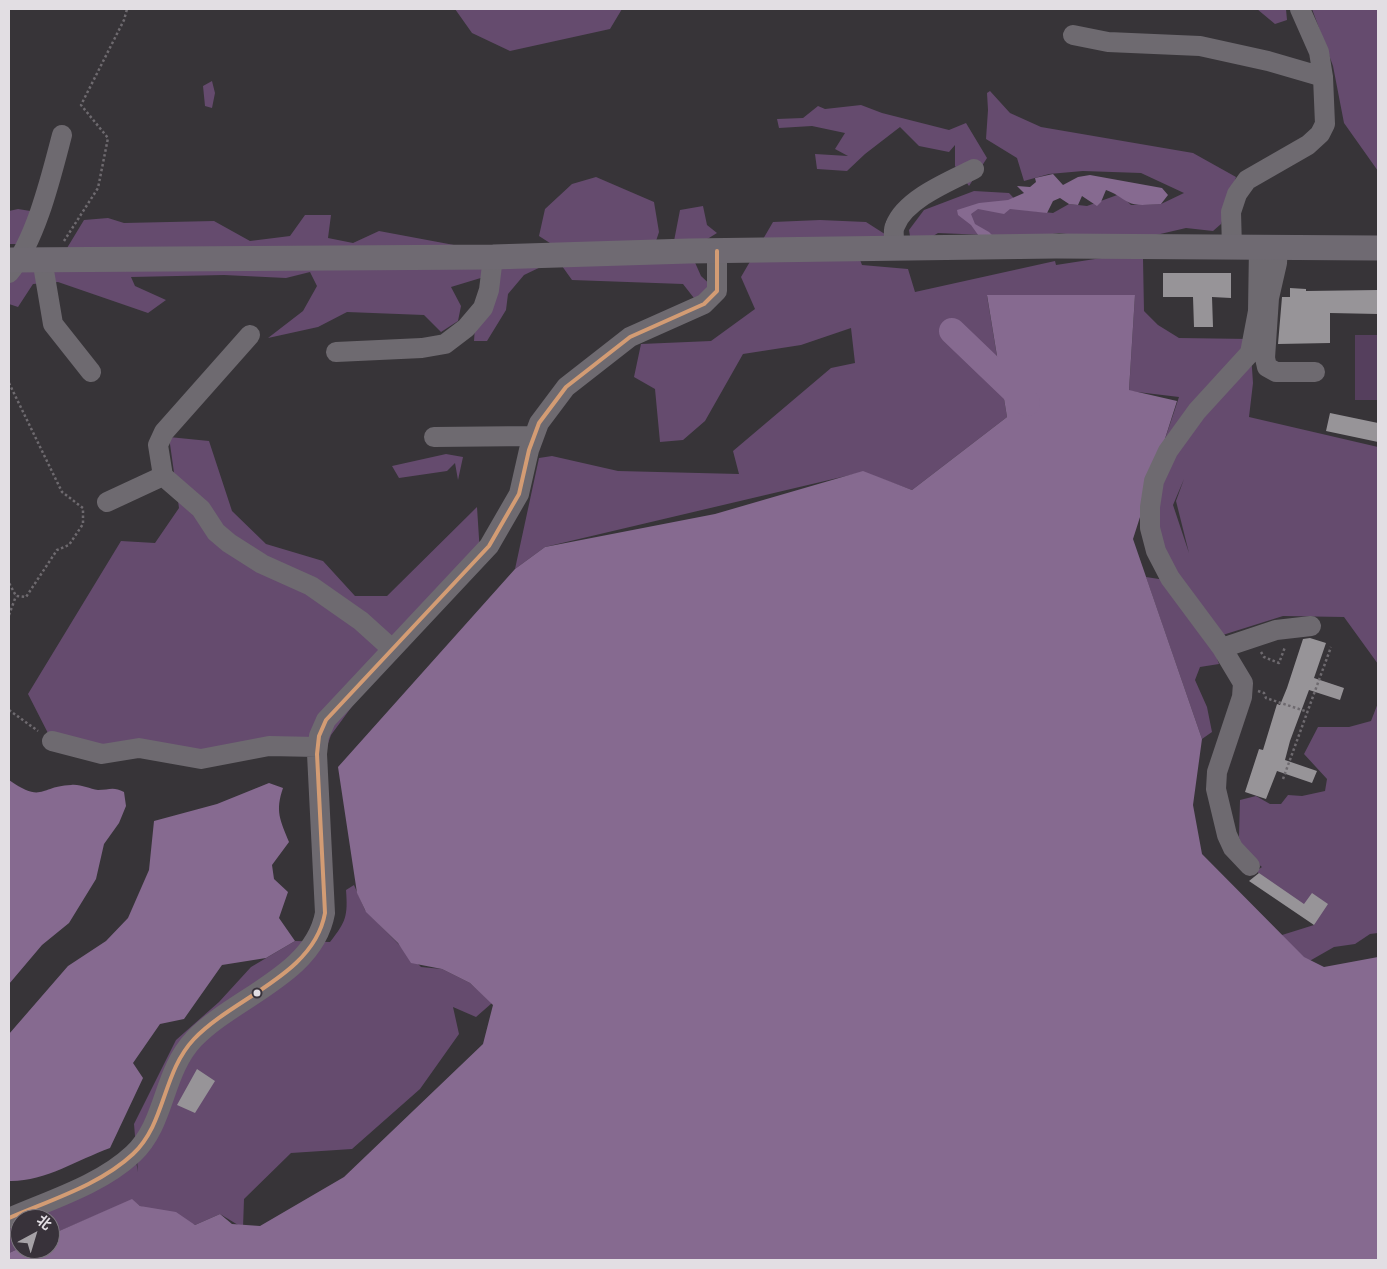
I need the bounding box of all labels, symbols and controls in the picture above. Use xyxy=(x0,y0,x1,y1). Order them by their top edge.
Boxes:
unlabelled marker xyxy=(252,988,262,998)
north arrow xyxy=(10,1209,60,1259)
text: 北 xyxy=(34,1213,54,1233)

